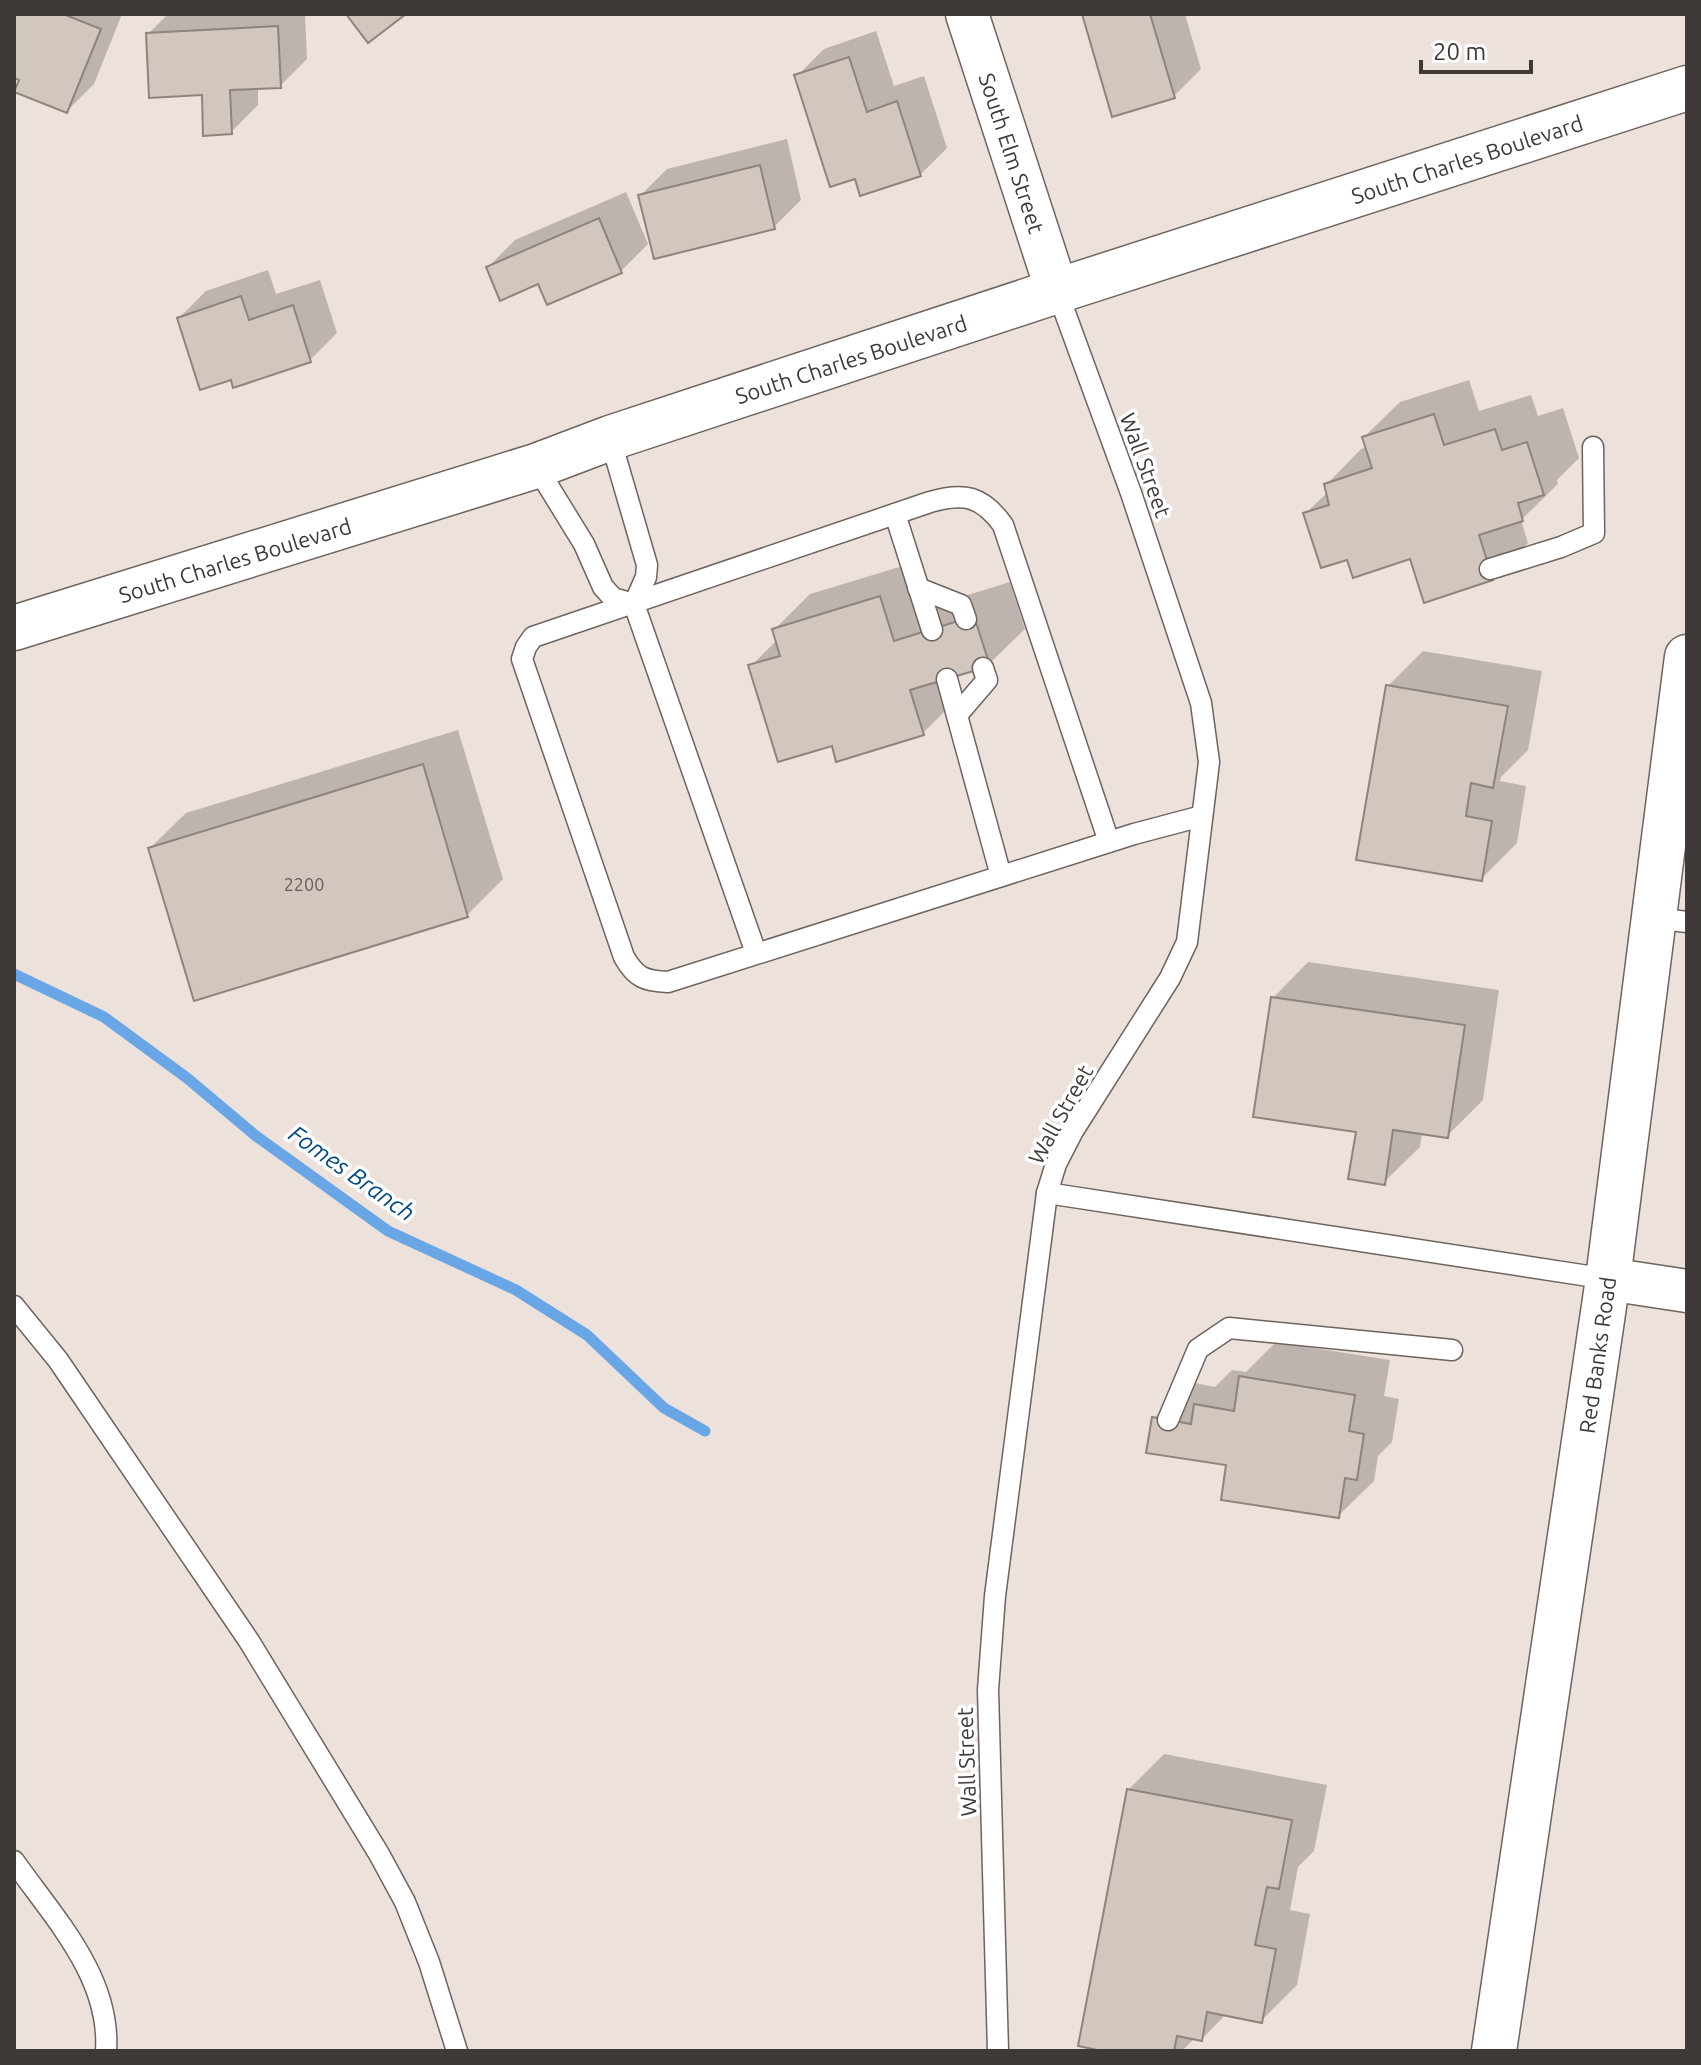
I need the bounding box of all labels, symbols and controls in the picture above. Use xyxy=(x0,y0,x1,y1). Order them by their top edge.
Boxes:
scale bar xyxy=(1421,24,1531,74)
text: 20 m xyxy=(1433,38,1486,65)
street label: South Elm Street xyxy=(974,70,1050,236)
street label: South Charles Boulevard xyxy=(1348,110,1586,208)
street label: South Charles Boulevard xyxy=(732,310,970,408)
street label: Wall Street xyxy=(1116,409,1177,521)
street label: South Charles Boulevard xyxy=(116,513,354,607)
house number: 2200 xyxy=(284,874,324,894)
street label: Wall Street xyxy=(1023,1060,1098,1168)
water label: Fomes Branch xyxy=(284,1120,420,1226)
street label: Red Banks Road xyxy=(1574,1275,1620,1435)
street label: Wall Street xyxy=(952,1707,980,1817)

